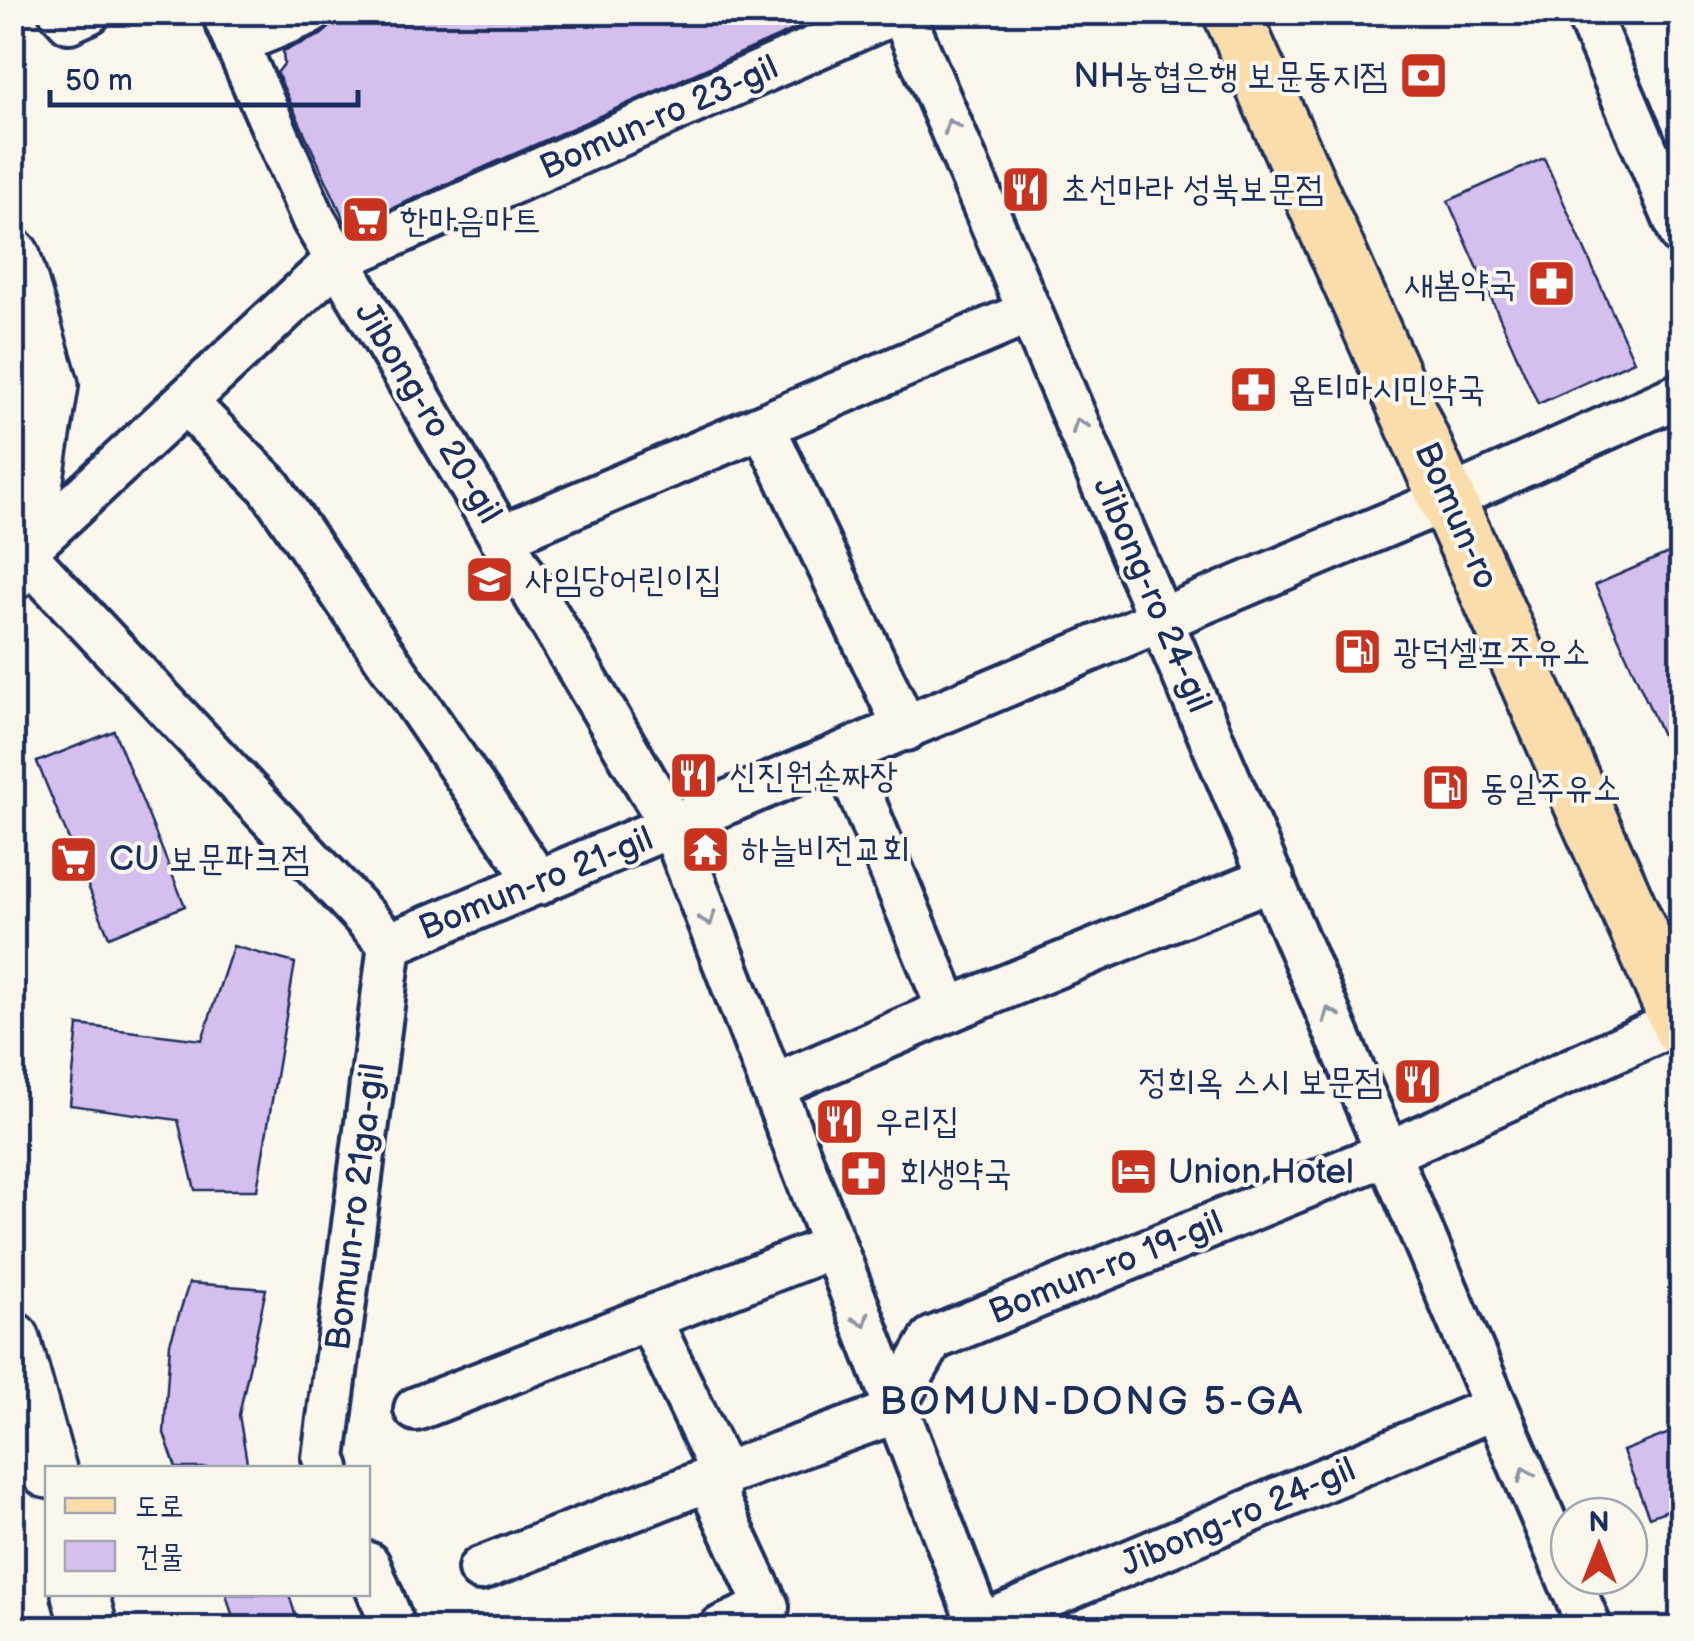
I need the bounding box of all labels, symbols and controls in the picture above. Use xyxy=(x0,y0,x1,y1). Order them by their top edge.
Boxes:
scale bar xyxy=(50,45,358,107)
street label: Bomun-ro 23-gil xyxy=(533,46,785,190)
bank icon: NH농협은행 보문동지점 xyxy=(1397,50,1449,102)
place label: NH농협은행 보문동지점 xyxy=(1073,55,1388,98)
text: 50 m xyxy=(65,63,133,99)
one-way arrow xyxy=(943,118,963,136)
restaurant icon: 초선마라 성북보문점 xyxy=(1000,163,1052,215)
place label: 초선마라 성북보문점 xyxy=(1061,168,1324,211)
supermarket icon: 한마음마트 xyxy=(339,194,391,246)
place label: 한마음마트 xyxy=(400,199,541,242)
pharmacy icon: 새봄약국 xyxy=(1526,258,1578,310)
place label: 새봄약국 xyxy=(1404,263,1517,306)
street label: Jibong-ro 20-gil xyxy=(345,294,511,532)
pharmacy icon: 옵티마시민약국 xyxy=(1227,363,1279,415)
place label: 옵티마시민약국 xyxy=(1288,368,1485,411)
one-way arrow xyxy=(1071,417,1091,435)
street label: Bomun-ro xyxy=(1405,436,1507,596)
street label: Jibong-ro 24-gil xyxy=(1083,471,1221,719)
school or university icon: 사임당어린이집 xyxy=(464,554,516,606)
place label: 사임당어린이집 xyxy=(525,559,722,602)
fuel station icon: 광덕셀프주유소 xyxy=(1332,626,1384,678)
place label: 광덕셀프주유소 xyxy=(1393,631,1590,674)
restaurant icon: 신진원손짜장 xyxy=(668,750,720,802)
place label: 신진원손짜장 xyxy=(729,755,898,798)
fuel station icon: 동일주유소 xyxy=(1419,762,1471,814)
place label: 동일주유소 xyxy=(1480,767,1621,810)
street label: Bomun-ro 21-gil xyxy=(413,818,659,950)
temple icon: 하늘비전교회 xyxy=(680,824,732,876)
place label: 하늘비전교회 xyxy=(741,829,910,872)
supermarket icon: CU 보문파크점 xyxy=(48,833,100,885)
place label: CU 보문파크점 xyxy=(109,838,310,881)
one-way arrow xyxy=(696,909,716,926)
one-way arrow xyxy=(1321,1006,1341,1024)
restaurant icon: 정희옥 스시 보문점 xyxy=(1392,1056,1444,1108)
street label: Bomun-ro 21ga-gil xyxy=(317,1061,395,1353)
place label: 정희옥 스시 보문점 xyxy=(1139,1061,1383,1104)
restaurant icon: 우리집 xyxy=(814,1095,866,1147)
place label: 우리집 xyxy=(875,1100,960,1143)
hotel icon: Union Hotel xyxy=(1107,1146,1159,1198)
pharmacy icon: 회생약국 xyxy=(838,1147,890,1199)
place label: Union Hotel xyxy=(1168,1151,1354,1194)
place label: 회생약국 xyxy=(899,1152,1012,1195)
street label: Bomun-ro 19-gil xyxy=(983,1201,1229,1335)
one-way arrow xyxy=(850,1310,870,1328)
district label: BOMUN-DONG 5-GA xyxy=(879,1378,1305,1426)
street label: Jibong-ro 24-gil xyxy=(1114,1448,1362,1586)
legend xyxy=(45,1466,370,1596)
one-way arrow xyxy=(1516,1466,1536,1484)
text: 도로 xyxy=(135,1489,183,1525)
north arrow xyxy=(1549,1496,1649,1596)
text: N xyxy=(1588,1506,1610,1539)
text: 건물 xyxy=(135,1539,183,1575)

